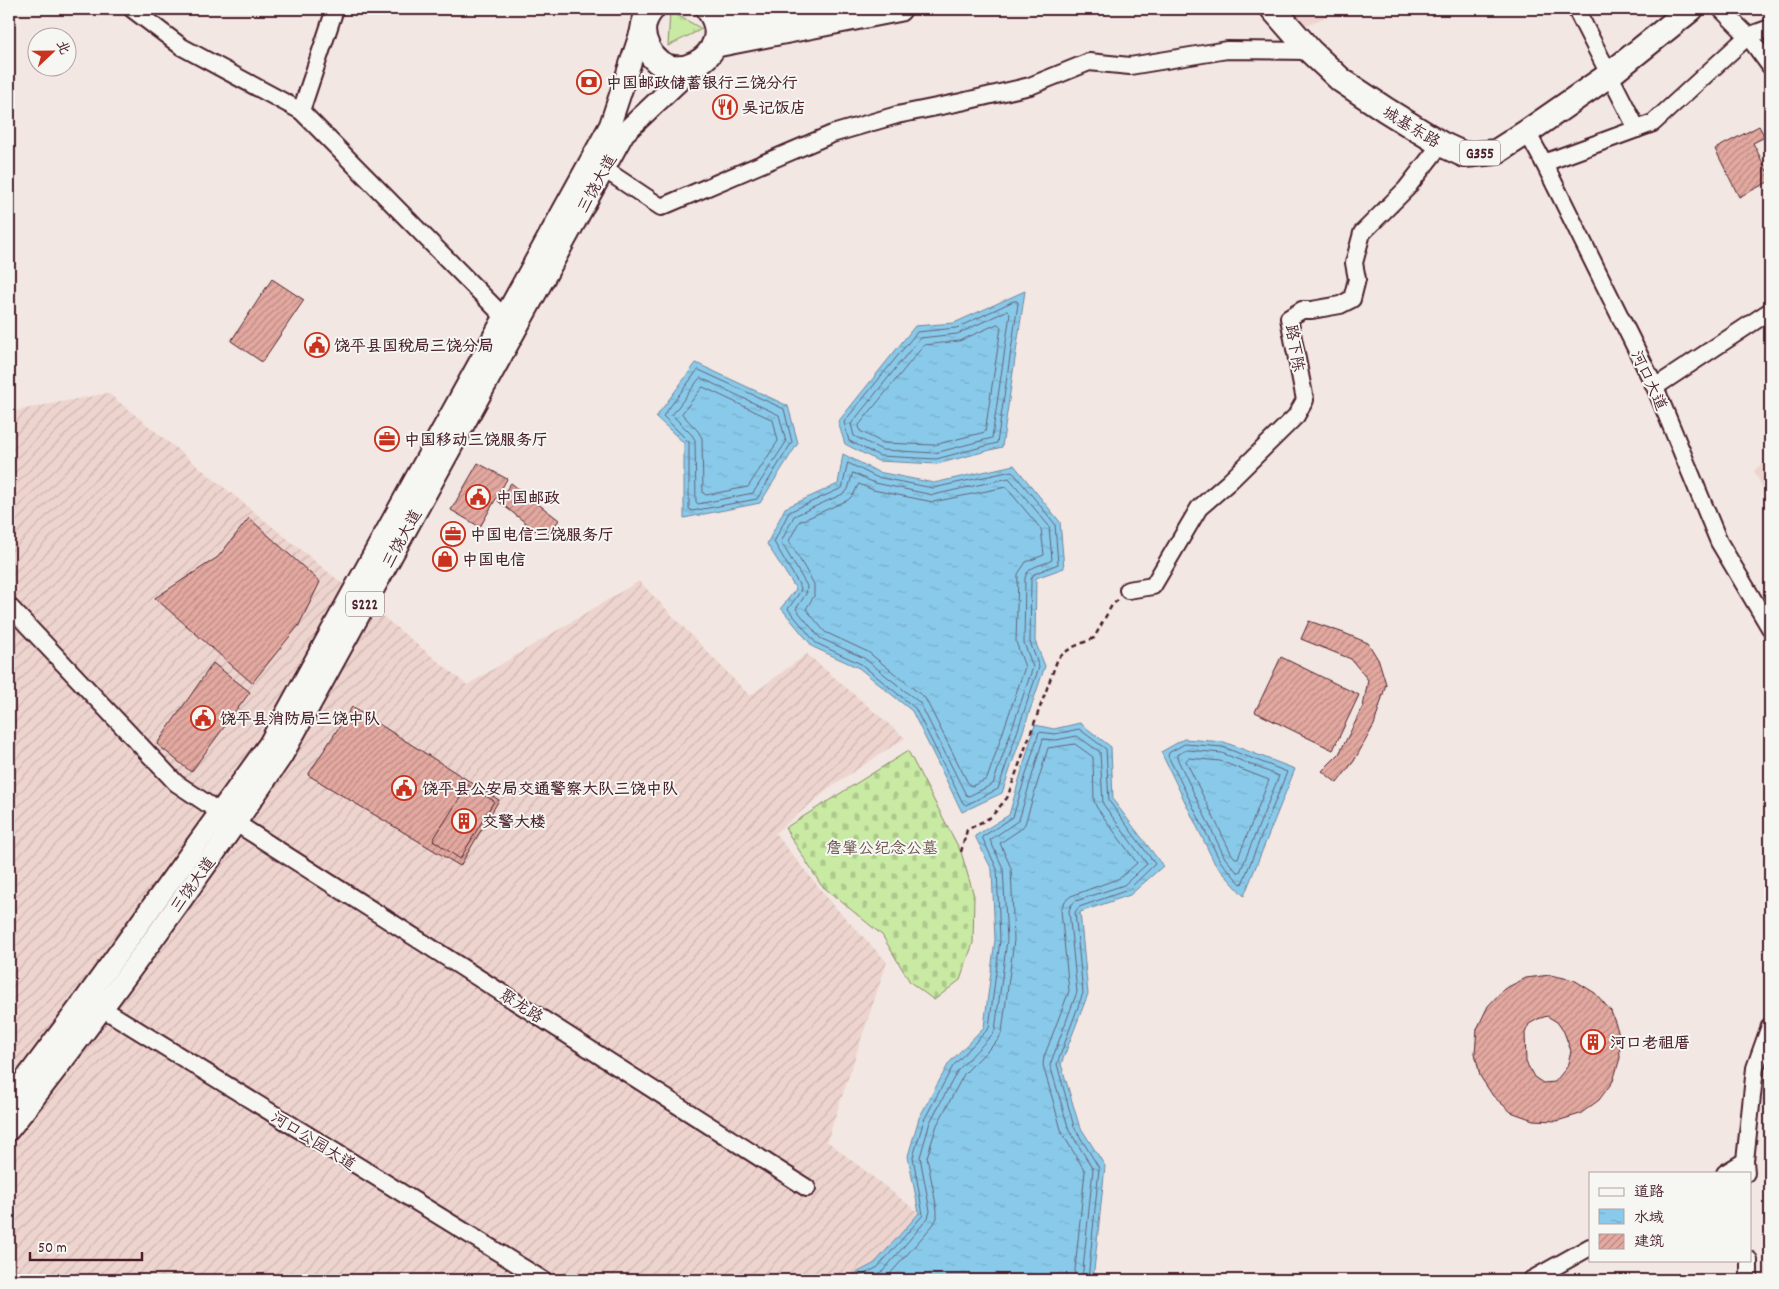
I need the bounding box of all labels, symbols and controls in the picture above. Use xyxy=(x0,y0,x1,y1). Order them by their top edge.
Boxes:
north arrow xyxy=(28,28,78,78)
text: 北 xyxy=(50,38,74,58)
bank icon: 中国邮政储蓄银行三饶分行 xyxy=(576,69,602,95)
place label: 中国邮政储蓄银行三饶分行 xyxy=(606,73,798,96)
restaurant icon: 吴记饭店 xyxy=(712,94,738,120)
place label: 吴记饭店 xyxy=(742,98,806,121)
street label: 城基东路 xyxy=(1377,102,1444,154)
road number: G355 xyxy=(1460,140,1500,166)
street label: 三饶大道 xyxy=(573,151,624,218)
street label: 路下陈 xyxy=(1278,323,1309,374)
public building icon: 饶平县国税局三饶分局 xyxy=(304,332,330,358)
place label: 饶平县国税局三饶分局 xyxy=(334,336,494,359)
street label: 河口大道 xyxy=(1624,347,1672,415)
office icon: 中国移动三饶服务厅 xyxy=(374,426,400,452)
place label: 中国移动三饶服务厅 xyxy=(404,430,548,453)
public building icon: 中国邮政 xyxy=(465,484,491,510)
place label: 中国邮政 xyxy=(496,488,560,511)
street label: 三饶大道 xyxy=(378,506,429,573)
office icon: 中国电信三饶服务厅 xyxy=(440,521,466,547)
place label: 中国电信三饶服务厅 xyxy=(470,525,614,548)
shop icon: 中国电信 xyxy=(432,546,458,572)
place label: 中国电信 xyxy=(462,550,526,573)
road number: S222 xyxy=(346,592,384,616)
public building icon: 饶平县消防局三饶中队 xyxy=(190,705,216,731)
place label: 饶平县消防局三饶中队 xyxy=(220,709,380,732)
public building icon: 饶平县公安局交通警察大队三饶中队 xyxy=(391,775,417,801)
place label: 饶平县公安局交通警察大队三饶中队 xyxy=(422,779,678,802)
building icon: 交警大楼 xyxy=(451,808,477,834)
place label: 交警大楼 xyxy=(482,812,546,835)
park label: 詹肇公纪念公墓 xyxy=(826,838,938,861)
street label: 三饶大道 xyxy=(166,853,222,918)
street label: 聚龙路 xyxy=(494,984,547,1030)
building icon: 河口老祖厝 xyxy=(1580,1029,1606,1055)
place label: 河口老祖厝 xyxy=(1610,1033,1690,1056)
street label: 河口公园大道 xyxy=(266,1107,359,1177)
legend xyxy=(1589,1172,1752,1262)
text: 道路 xyxy=(1634,1182,1664,1204)
text: 水域 xyxy=(1634,1208,1664,1230)
scale bar xyxy=(30,1229,142,1261)
text: 建筑 xyxy=(1634,1232,1664,1254)
text: 50 m xyxy=(38,1238,67,1260)

